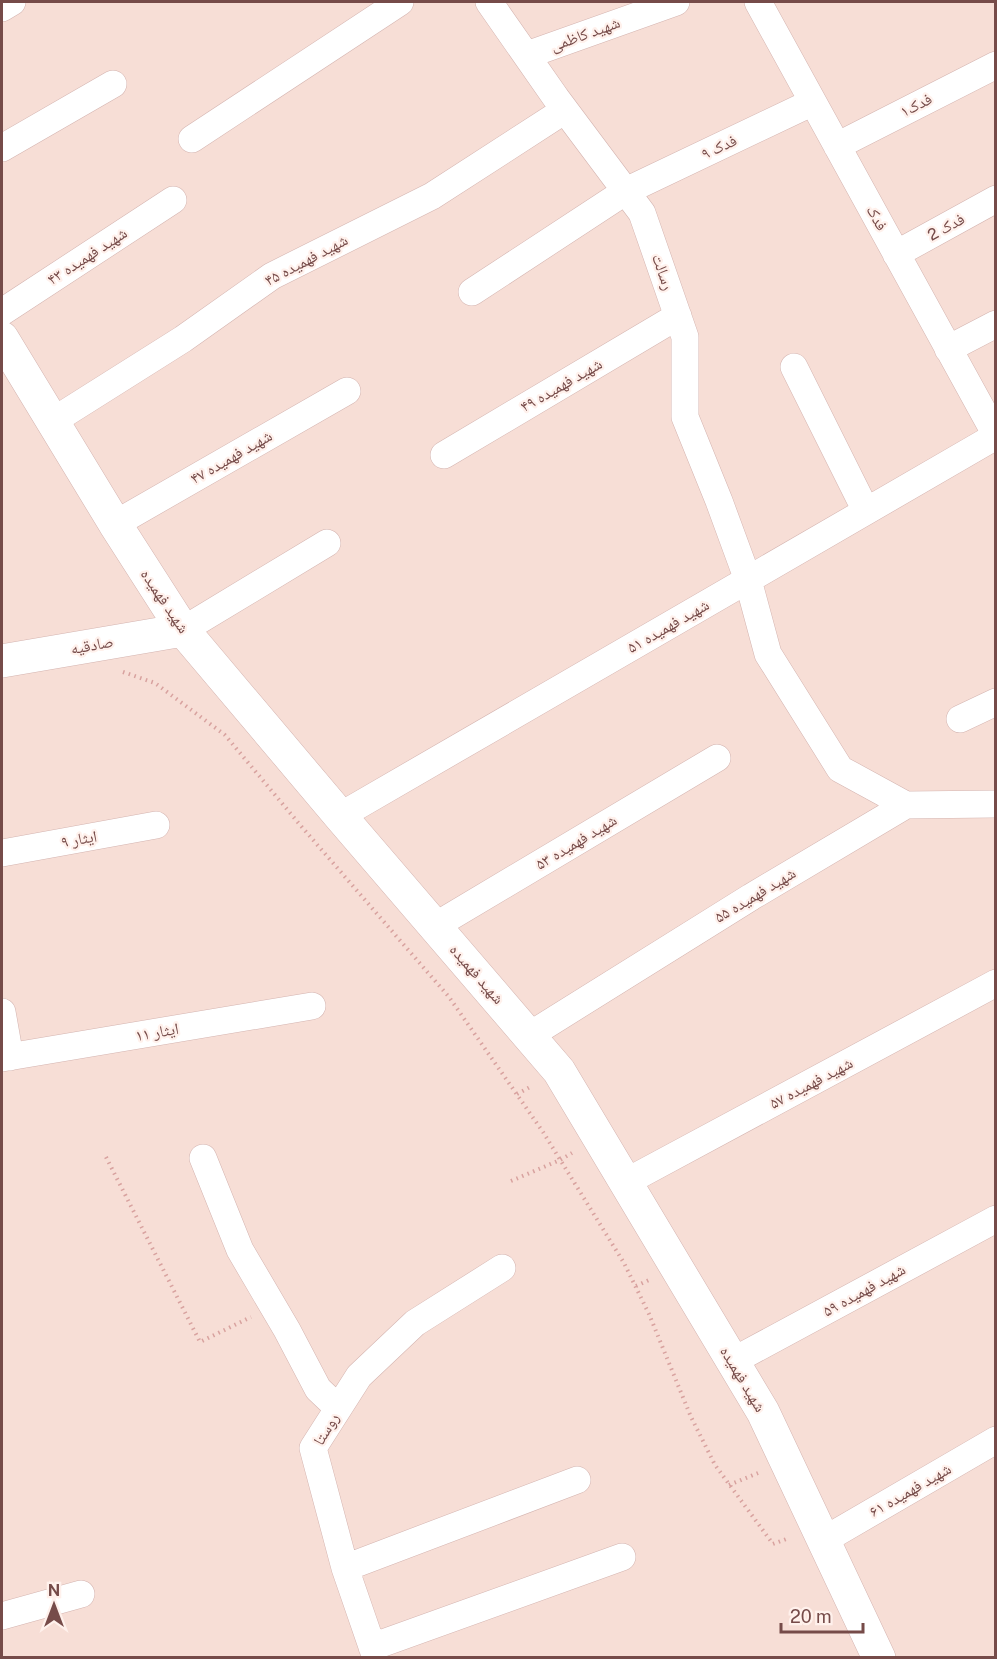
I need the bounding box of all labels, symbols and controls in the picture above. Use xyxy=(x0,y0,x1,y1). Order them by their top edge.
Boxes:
street label: شهید کاظمی xyxy=(548,13,623,56)
street label: فدک۱ xyxy=(897,89,935,121)
street label: فدک ۹ xyxy=(698,131,740,163)
street label: فدک xyxy=(862,202,892,234)
street label: فدک 2 xyxy=(924,209,968,245)
street label: شهید فهمیده ۴۳ xyxy=(43,223,131,289)
street label: شهید فهمیده ۴۵ xyxy=(261,230,351,290)
street label: رسالت xyxy=(648,251,678,293)
street label: شهید فهمیده ۴۹ xyxy=(517,354,605,416)
street label: شهید فهمیده ۴۷ xyxy=(187,426,275,488)
street label: شهید فهمیده xyxy=(137,565,193,637)
street label: شهید فهمیده ۵۱ xyxy=(624,595,712,657)
street label: صادقیه xyxy=(69,632,115,658)
street label: شهید فهمیده ۵۳ xyxy=(532,810,620,874)
street label: ایثار ۹ xyxy=(59,826,99,852)
street label: شهید فهمیده ۵۵ xyxy=(711,863,799,927)
street label: شهید فهمیده xyxy=(446,940,508,1008)
street label: ایثار ۱۱ xyxy=(134,1019,180,1045)
street label: شهید فهمیده ۵۷ xyxy=(766,1053,856,1113)
street label: شهید فهمیده ۵۹ xyxy=(819,1260,909,1320)
street label: شهید فهمیده xyxy=(716,1343,770,1415)
street label: روستا xyxy=(309,1410,343,1448)
street label: شهید فهمیده ۶۱ xyxy=(866,1459,954,1521)
north arrow xyxy=(24,1575,84,1635)
text: N xyxy=(48,1581,60,1600)
scale bar xyxy=(781,1596,864,1634)
text: 20 m xyxy=(790,1606,832,1627)

